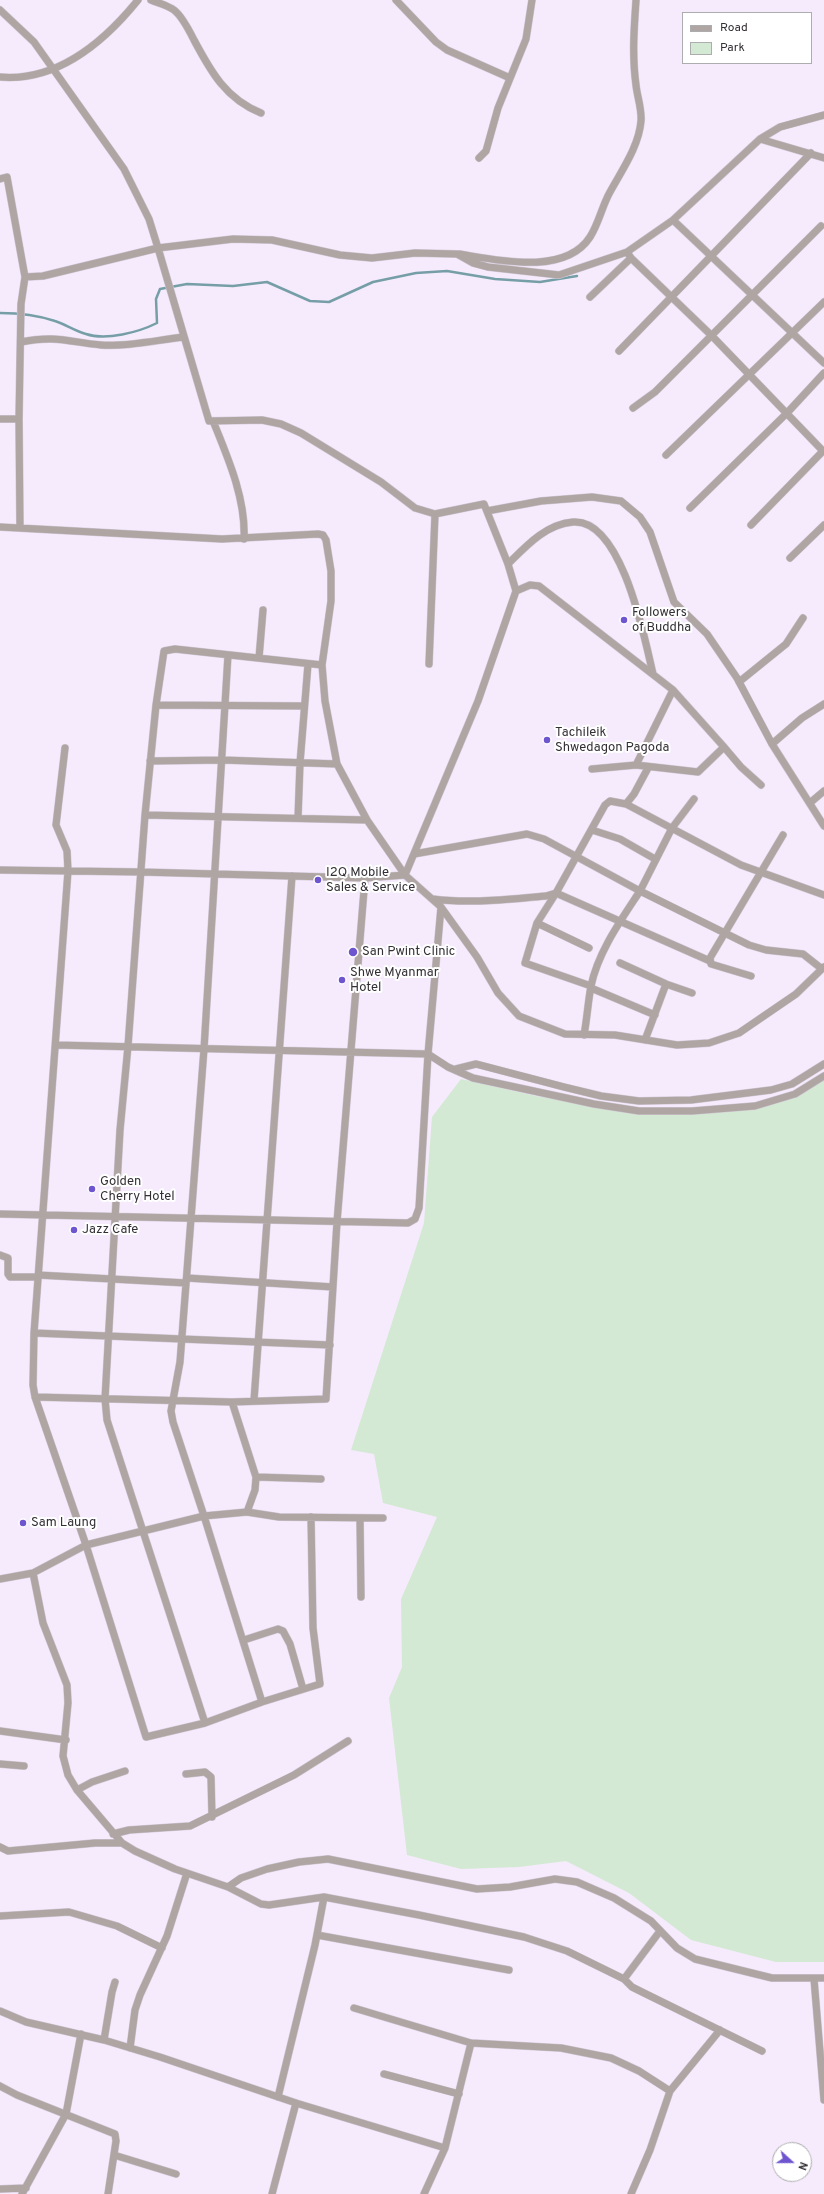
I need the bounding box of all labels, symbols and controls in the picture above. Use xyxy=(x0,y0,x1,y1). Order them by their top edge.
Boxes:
legend xyxy=(682,12,812,64)
text: Road xyxy=(720,20,748,36)
text: Park xyxy=(720,40,745,56)
place label: Followers of Buddha xyxy=(632,605,691,636)
marker: Followers of Buddha xyxy=(619,615,629,625)
place label: Tachileik Shwedagon Pagoda xyxy=(555,725,669,756)
marker: Tachileik Shwedagon Pagoda xyxy=(542,735,552,745)
place label: I2Q Mobile Sales & Service xyxy=(326,865,415,896)
marker: I2Q Mobile Sales & Service xyxy=(313,875,323,885)
place label: San Pwint Clinic xyxy=(362,944,455,960)
marker: San Pwint Clinic xyxy=(347,946,359,958)
place label: Shwe Myanmar Hotel xyxy=(350,965,439,996)
marker: Shwe Myanmar Hotel xyxy=(337,975,347,985)
place label: Golden Cherry Hotel xyxy=(100,1174,175,1205)
marker: Golden Cherry Hotel xyxy=(87,1184,97,1194)
place label: Jazz Cafe xyxy=(82,1222,138,1238)
marker: Jazz Cafe xyxy=(69,1225,79,1235)
place label: Sam Laung xyxy=(31,1515,96,1531)
marker: Sam Laung xyxy=(18,1518,28,1528)
north arrow xyxy=(772,2142,812,2182)
text: N xyxy=(794,2160,810,2172)

